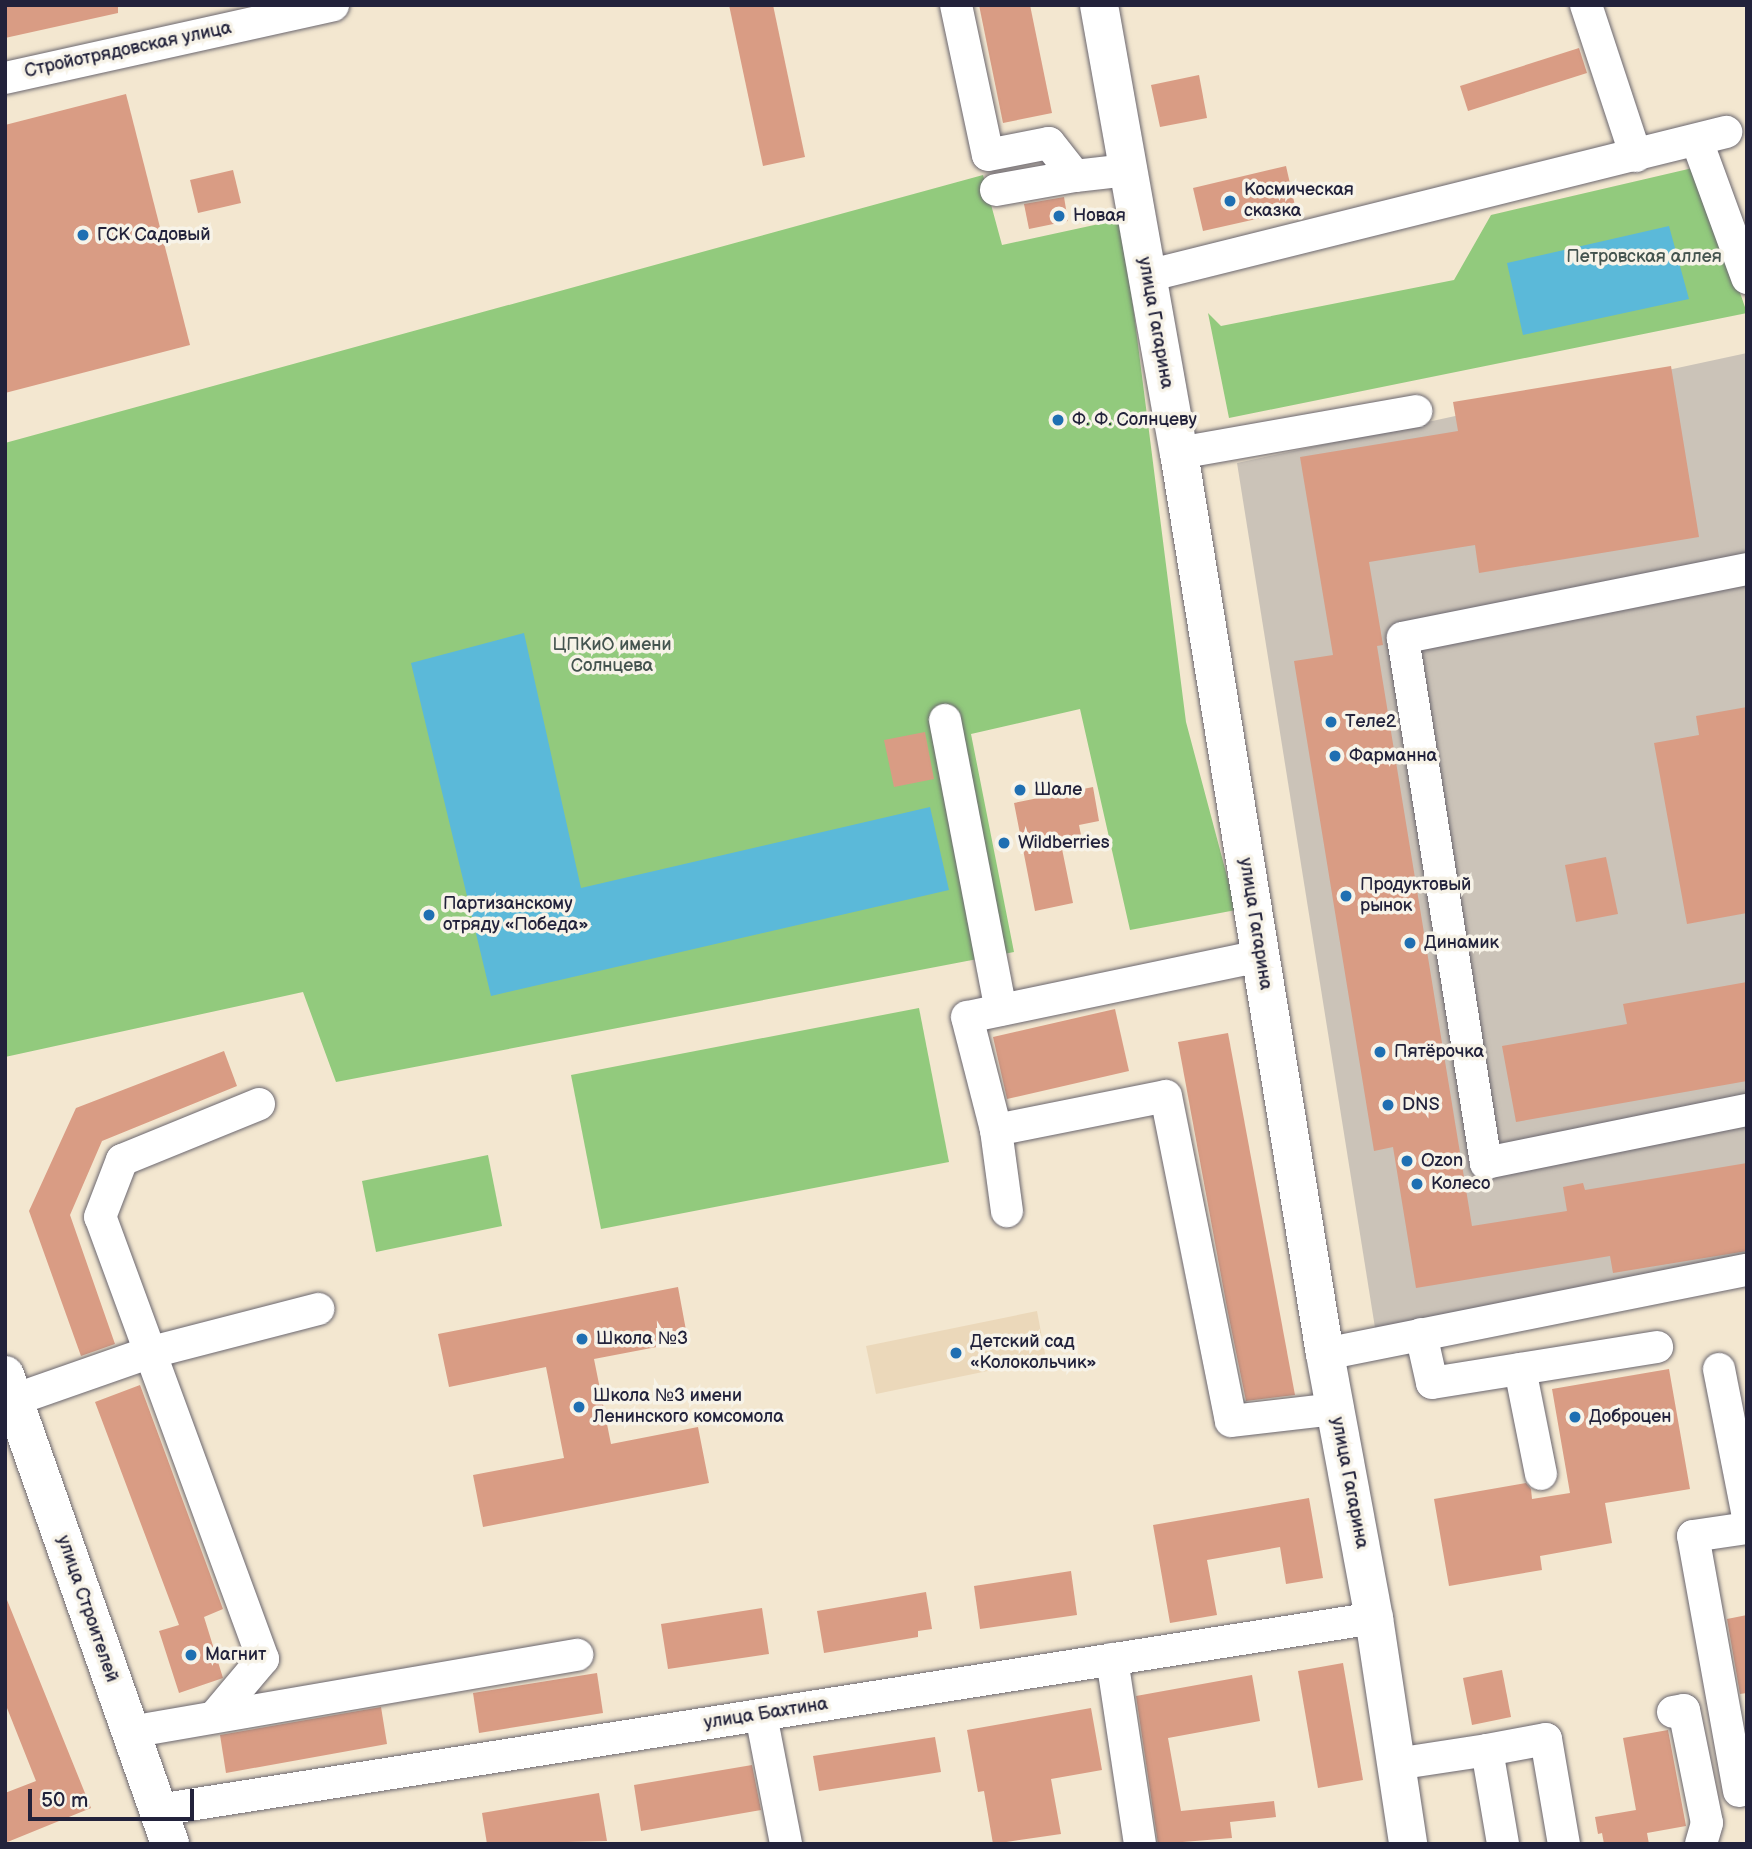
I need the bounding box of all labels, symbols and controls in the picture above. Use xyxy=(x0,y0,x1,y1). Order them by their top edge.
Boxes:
street label: Стройотрядовская улица xyxy=(23,17,233,83)
place label: Космическая сказка xyxy=(1244,180,1354,222)
marker: Космическая сказка xyxy=(1222,193,1238,209)
place label: Новая xyxy=(1073,205,1126,227)
marker: Новая xyxy=(1051,208,1067,224)
place label: ГСК Садовый xyxy=(97,224,210,246)
marker: ГСК Садовый xyxy=(75,227,91,243)
park label: Петровская аллея xyxy=(1566,246,1722,268)
street label: улица Гагарина xyxy=(1133,255,1177,391)
place label: Ф. Ф. Солнцеву xyxy=(1072,409,1197,431)
marker: Ф. Ф. Солнцеву xyxy=(1050,412,1066,428)
park label: ЦПКиО имени Солнцева xyxy=(553,635,671,678)
place label: Теле2 xyxy=(1345,711,1396,733)
marker: Теле2 xyxy=(1323,714,1339,730)
place label: Фарманна xyxy=(1349,745,1437,767)
marker: Фарманна xyxy=(1327,748,1343,764)
place label: Шале xyxy=(1034,779,1082,801)
marker: Шале xyxy=(1012,782,1028,798)
place label: Wildberries xyxy=(1018,832,1110,854)
marker: Wildberries xyxy=(996,835,1012,851)
street label: улица Гагарина xyxy=(1234,856,1276,992)
place label: Продуктовый рынок xyxy=(1360,875,1471,917)
marker: Продуктовый рынок xyxy=(1338,888,1354,904)
place label: Партизанскому отряду «Победа» xyxy=(443,894,589,936)
marker: Партизанскому отряду «Победа» xyxy=(421,907,437,923)
place label: Динамик xyxy=(1424,932,1499,954)
marker: Динамик xyxy=(1402,935,1418,951)
place label: Пятёрочка xyxy=(1394,1041,1484,1063)
marker: Пятёрочка xyxy=(1372,1044,1388,1060)
place label: DNS xyxy=(1402,1094,1440,1116)
marker: DNS xyxy=(1380,1097,1396,1113)
place label: Ozon xyxy=(1421,1150,1463,1172)
marker: Ozon xyxy=(1399,1153,1415,1169)
place label: Колесо xyxy=(1431,1173,1490,1195)
marker: Колесо xyxy=(1409,1176,1425,1192)
place label: Школа №3 xyxy=(596,1328,688,1350)
marker: Школа №3 xyxy=(574,1331,590,1347)
place label: Детский сад «Колокольчик» xyxy=(970,1332,1097,1374)
marker: Детский сад «Колокольчик» xyxy=(948,1345,964,1361)
place label: Школа №3 имени Ленинского комсомола xyxy=(593,1386,784,1428)
marker: Школа №3 имени Ленинского комсомола xyxy=(571,1399,587,1415)
place label: Доброцен xyxy=(1589,1406,1671,1428)
marker: Доброцен xyxy=(1567,1409,1583,1425)
street label: улица Гагарина xyxy=(1326,1415,1372,1551)
street label: улица Строителей xyxy=(52,1533,122,1685)
place label: Магнит xyxy=(205,1644,266,1666)
marker: Магнит xyxy=(183,1647,199,1663)
street label: улица Бахтина xyxy=(703,1694,829,1734)
scale bar xyxy=(32,1776,198,1820)
text: 50 m xyxy=(41,1788,88,1813)

